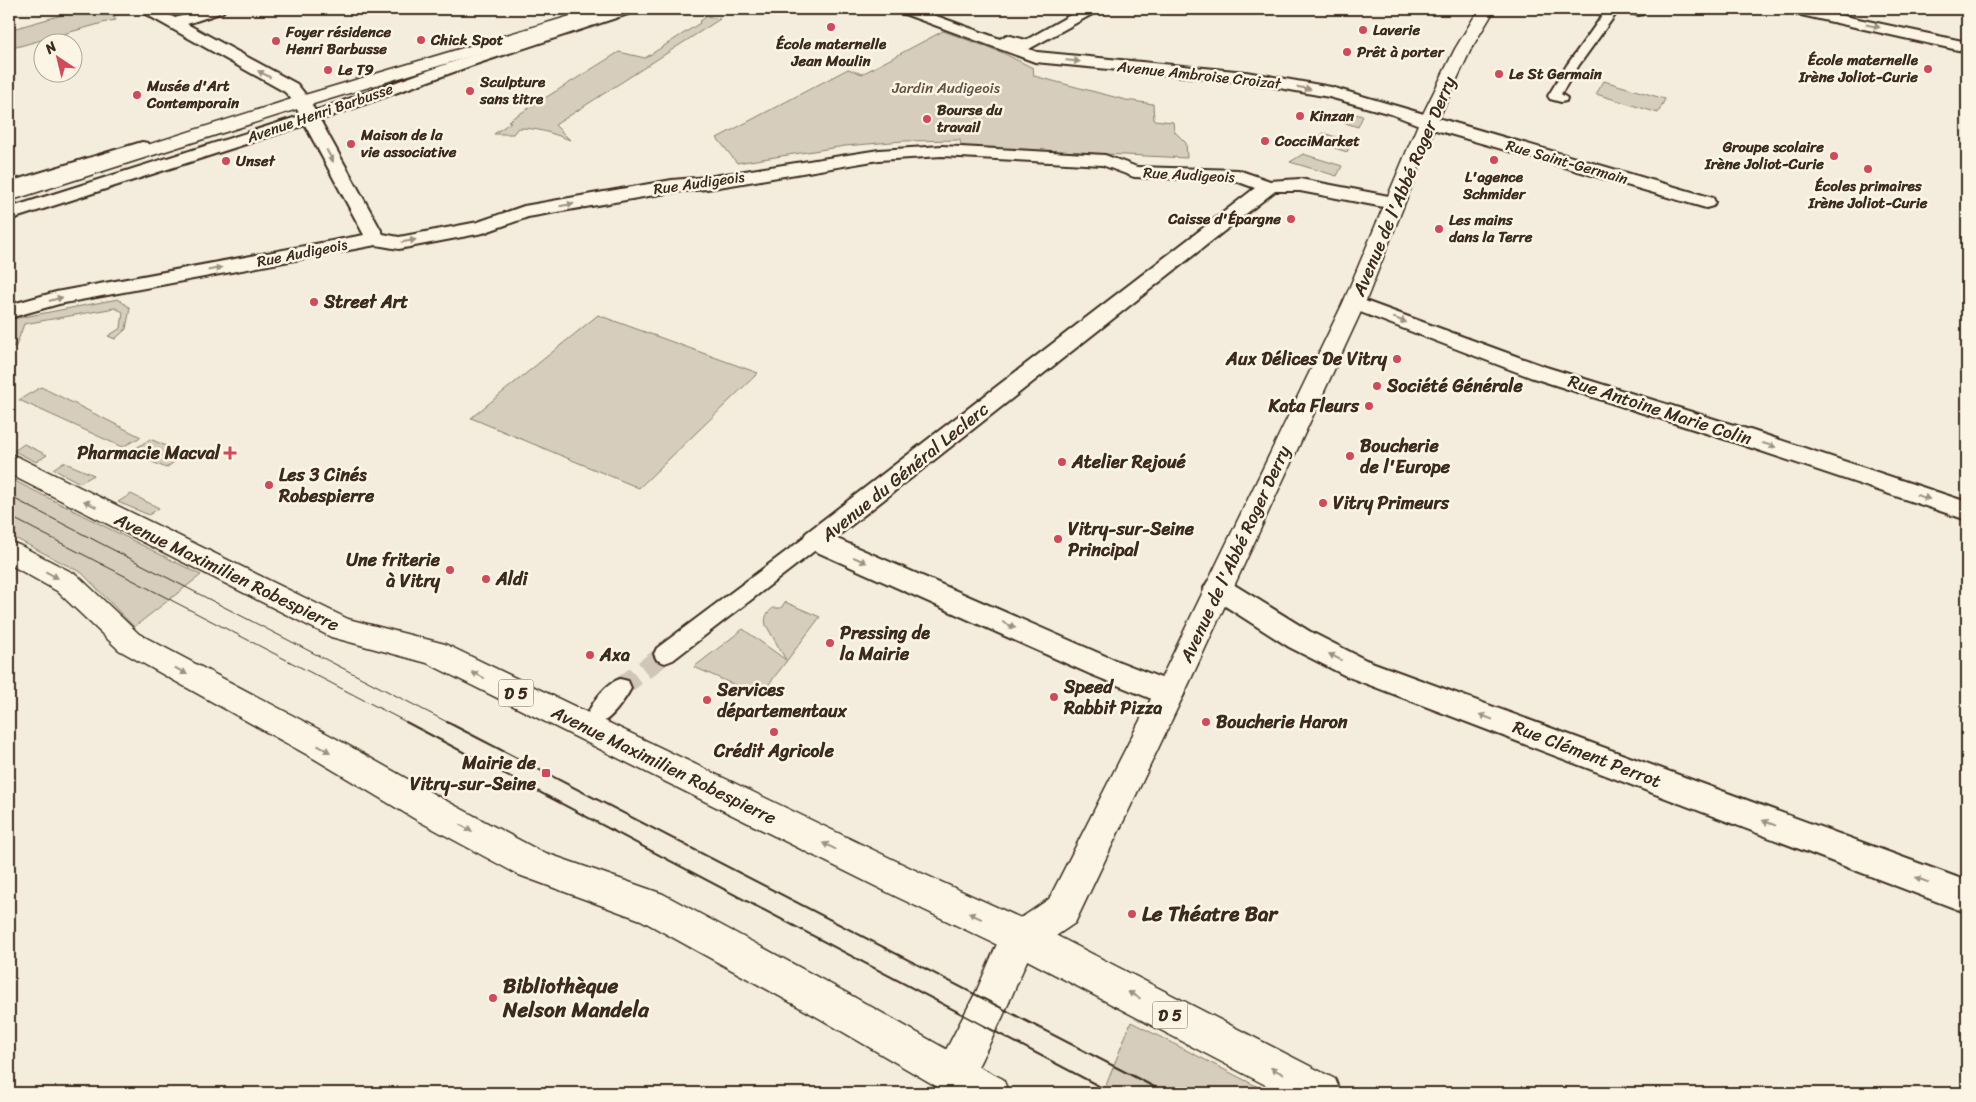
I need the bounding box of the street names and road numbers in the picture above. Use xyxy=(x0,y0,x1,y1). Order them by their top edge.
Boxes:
street label: Avenue Ambroise Croizat xyxy=(1115,53,1283,97)
street label: Avenue de l'Abbé Roger Derry xyxy=(1343,70,1465,302)
street label: Avenue Henri Barbusse xyxy=(242,76,397,151)
street label: Rue Saint-Germain xyxy=(1503,132,1631,192)
street label: Rue Audigeois xyxy=(1143,160,1236,190)
street label: Rue Audigeois xyxy=(652,164,747,202)
street label: Rue Audigeois xyxy=(255,231,350,275)
street label: Rue Antoine Marie Colin xyxy=(1564,365,1756,455)
street label: Avenue du Général Leclerc xyxy=(813,394,996,551)
street label: Avenue de l'Abbé Roger Derry xyxy=(1170,440,1300,669)
street label: Avenue Maximilien Robespierre xyxy=(108,503,345,641)
road number: D 5 xyxy=(498,680,534,706)
street label: Avenue Maximilien Robespierre xyxy=(545,696,782,834)
street label: Rue Clément Perrot xyxy=(1508,711,1666,797)
road number: D 5 xyxy=(1152,1002,1188,1028)

